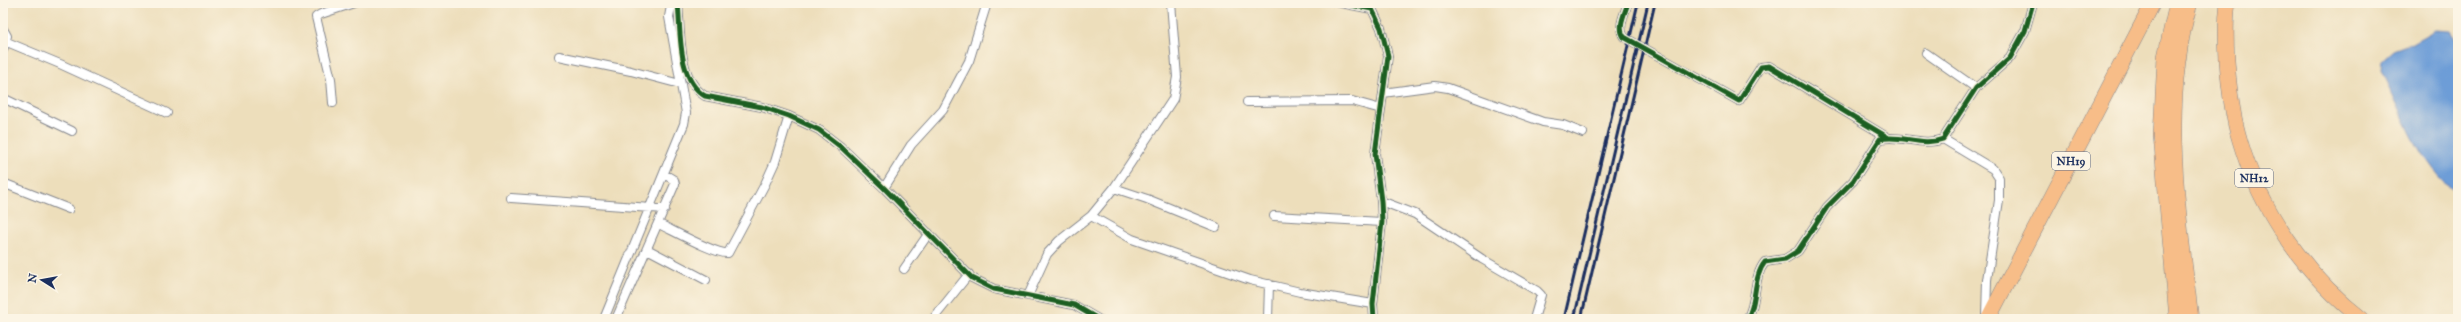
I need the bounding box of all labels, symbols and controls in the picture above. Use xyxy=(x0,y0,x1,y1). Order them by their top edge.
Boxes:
road number: NH19 xyxy=(2052,152,2090,170)
road number: NH12 xyxy=(2235,169,2273,187)
north arrow xyxy=(22,260,62,300)
text: N xyxy=(25,272,40,284)

